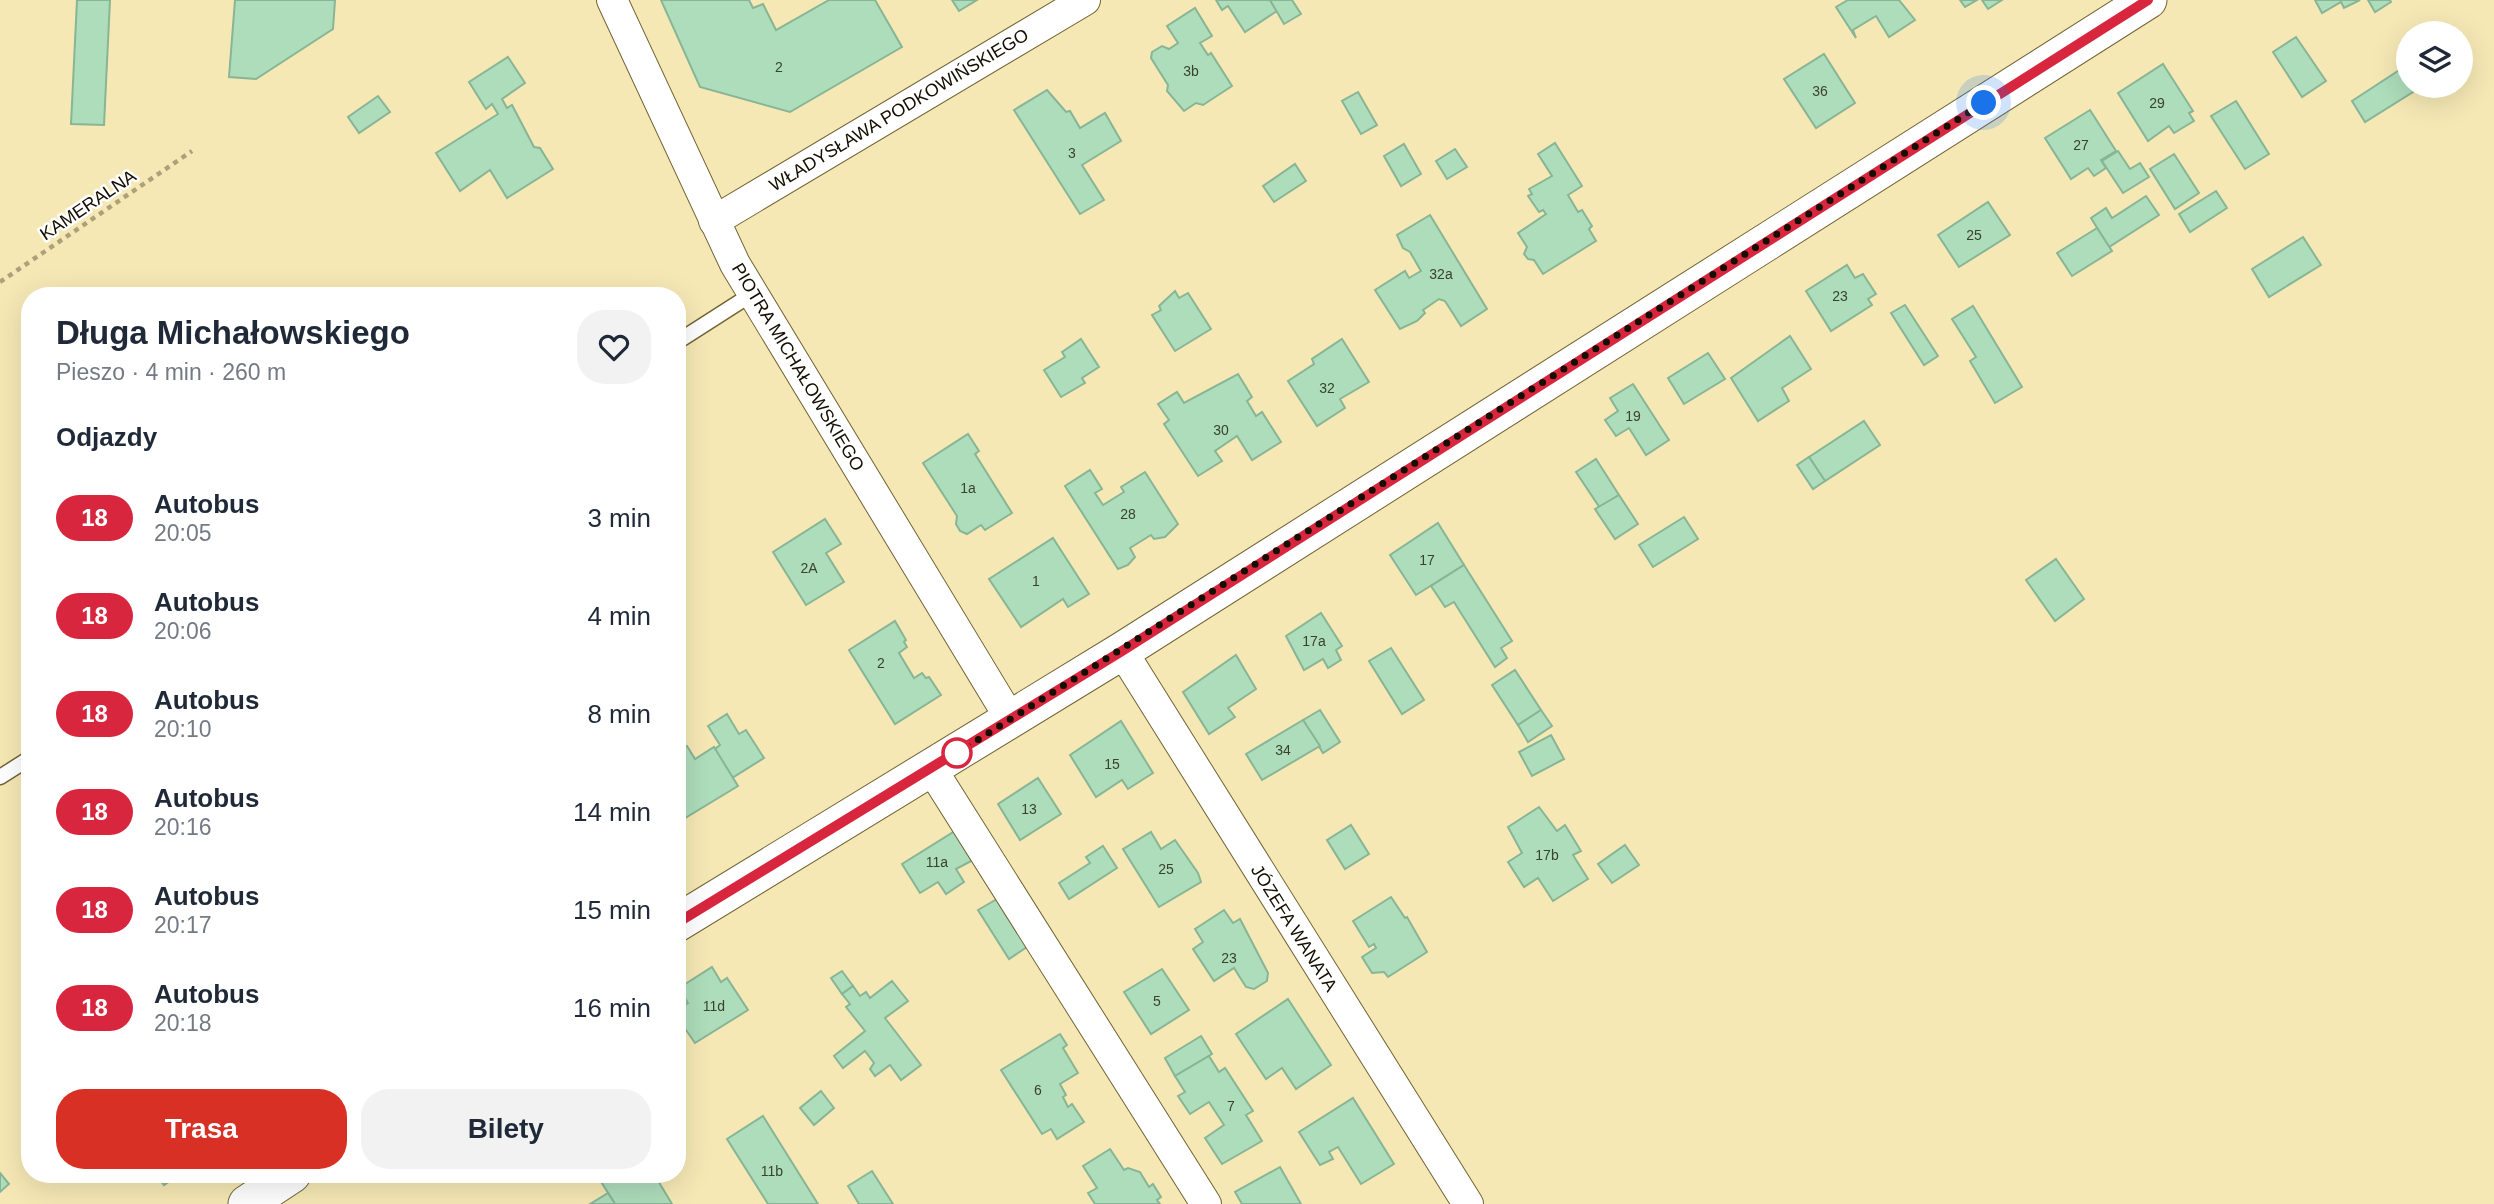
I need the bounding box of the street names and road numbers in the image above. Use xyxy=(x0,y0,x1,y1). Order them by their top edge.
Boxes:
street label: WŁADYSŁAWA PODKOWIŃSKIEGO xyxy=(766,24,1032,196)
street label: KAMERALNA xyxy=(36,166,140,244)
street label: PIOTRA MICHAŁOWSKIEGO xyxy=(728,259,868,475)
street label: JÓZEFA WANATA xyxy=(1247,860,1342,995)

